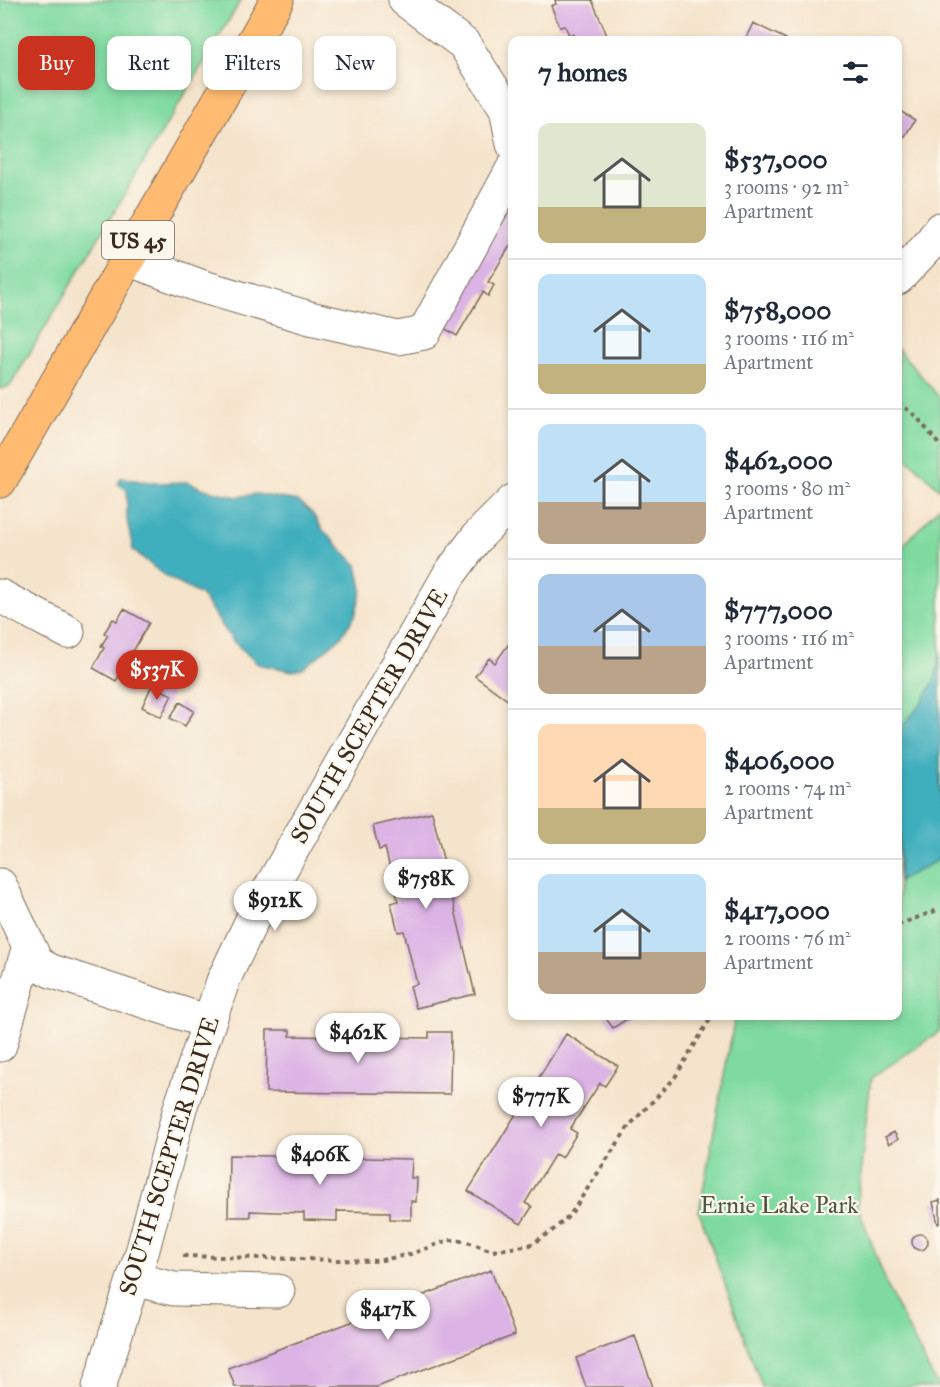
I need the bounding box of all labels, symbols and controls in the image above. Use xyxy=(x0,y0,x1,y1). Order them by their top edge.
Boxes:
chip: Buy xyxy=(18,36,95,90)
chip: Rent xyxy=(107,36,191,90)
chip: Filters xyxy=(203,36,302,90)
chip: New xyxy=(314,36,396,90)
text: 7 homes xyxy=(538,56,627,88)
icon: filters xyxy=(839,56,872,89)
text: $537,000 xyxy=(724,143,828,175)
icon: home xyxy=(586,147,658,219)
text: 3 rooms · 92 m² xyxy=(724,175,849,199)
text: Apartment xyxy=(724,199,813,223)
road number: US 45 xyxy=(102,221,174,259)
text: $758,000 xyxy=(724,294,832,326)
icon: home xyxy=(586,298,658,370)
text: 3 rooms · 116 m² xyxy=(724,326,854,350)
text: Apartment xyxy=(724,350,813,374)
text: $462,000 xyxy=(724,444,833,476)
icon: home xyxy=(586,448,658,520)
text: 3 rooms · 80 m² xyxy=(724,476,850,500)
text: Apartment xyxy=(724,500,813,524)
street label: SOUTH SCEPTER DRIVE xyxy=(284,583,454,849)
text: $777,000 xyxy=(724,594,833,626)
icon: home xyxy=(586,598,658,670)
text: 3 rooms · 116 m² xyxy=(724,626,854,650)
pin: $537K xyxy=(115,650,199,701)
text: Apartment xyxy=(724,650,813,674)
text: $537K xyxy=(130,657,184,681)
text: $406,000 xyxy=(724,744,835,776)
icon: home xyxy=(586,748,658,820)
text: 2 rooms · 74 m² xyxy=(724,776,851,800)
text: Apartment xyxy=(724,800,813,824)
pin: $758K xyxy=(384,859,468,910)
text: $758K xyxy=(398,866,454,890)
pin: $912K xyxy=(233,881,317,932)
text: $912K xyxy=(248,888,302,912)
text: $417,000 xyxy=(724,894,830,926)
icon: home xyxy=(586,898,658,970)
text: 2 rooms · 76 m² xyxy=(724,926,851,950)
text: Apartment xyxy=(724,950,813,974)
street label: SOUTH SCEPTER DRIVE xyxy=(112,1013,226,1299)
pin: $462K xyxy=(316,1013,400,1064)
text: $462K xyxy=(329,1020,387,1044)
pin: $777K xyxy=(499,1077,583,1128)
text: $777K xyxy=(512,1084,570,1108)
pin: $406K xyxy=(278,1135,362,1186)
text: $406K xyxy=(290,1142,350,1166)
park label: Ernie Lake Park xyxy=(700,1190,859,1220)
pin: $417K xyxy=(346,1290,430,1341)
text: $417K xyxy=(360,1297,416,1321)

